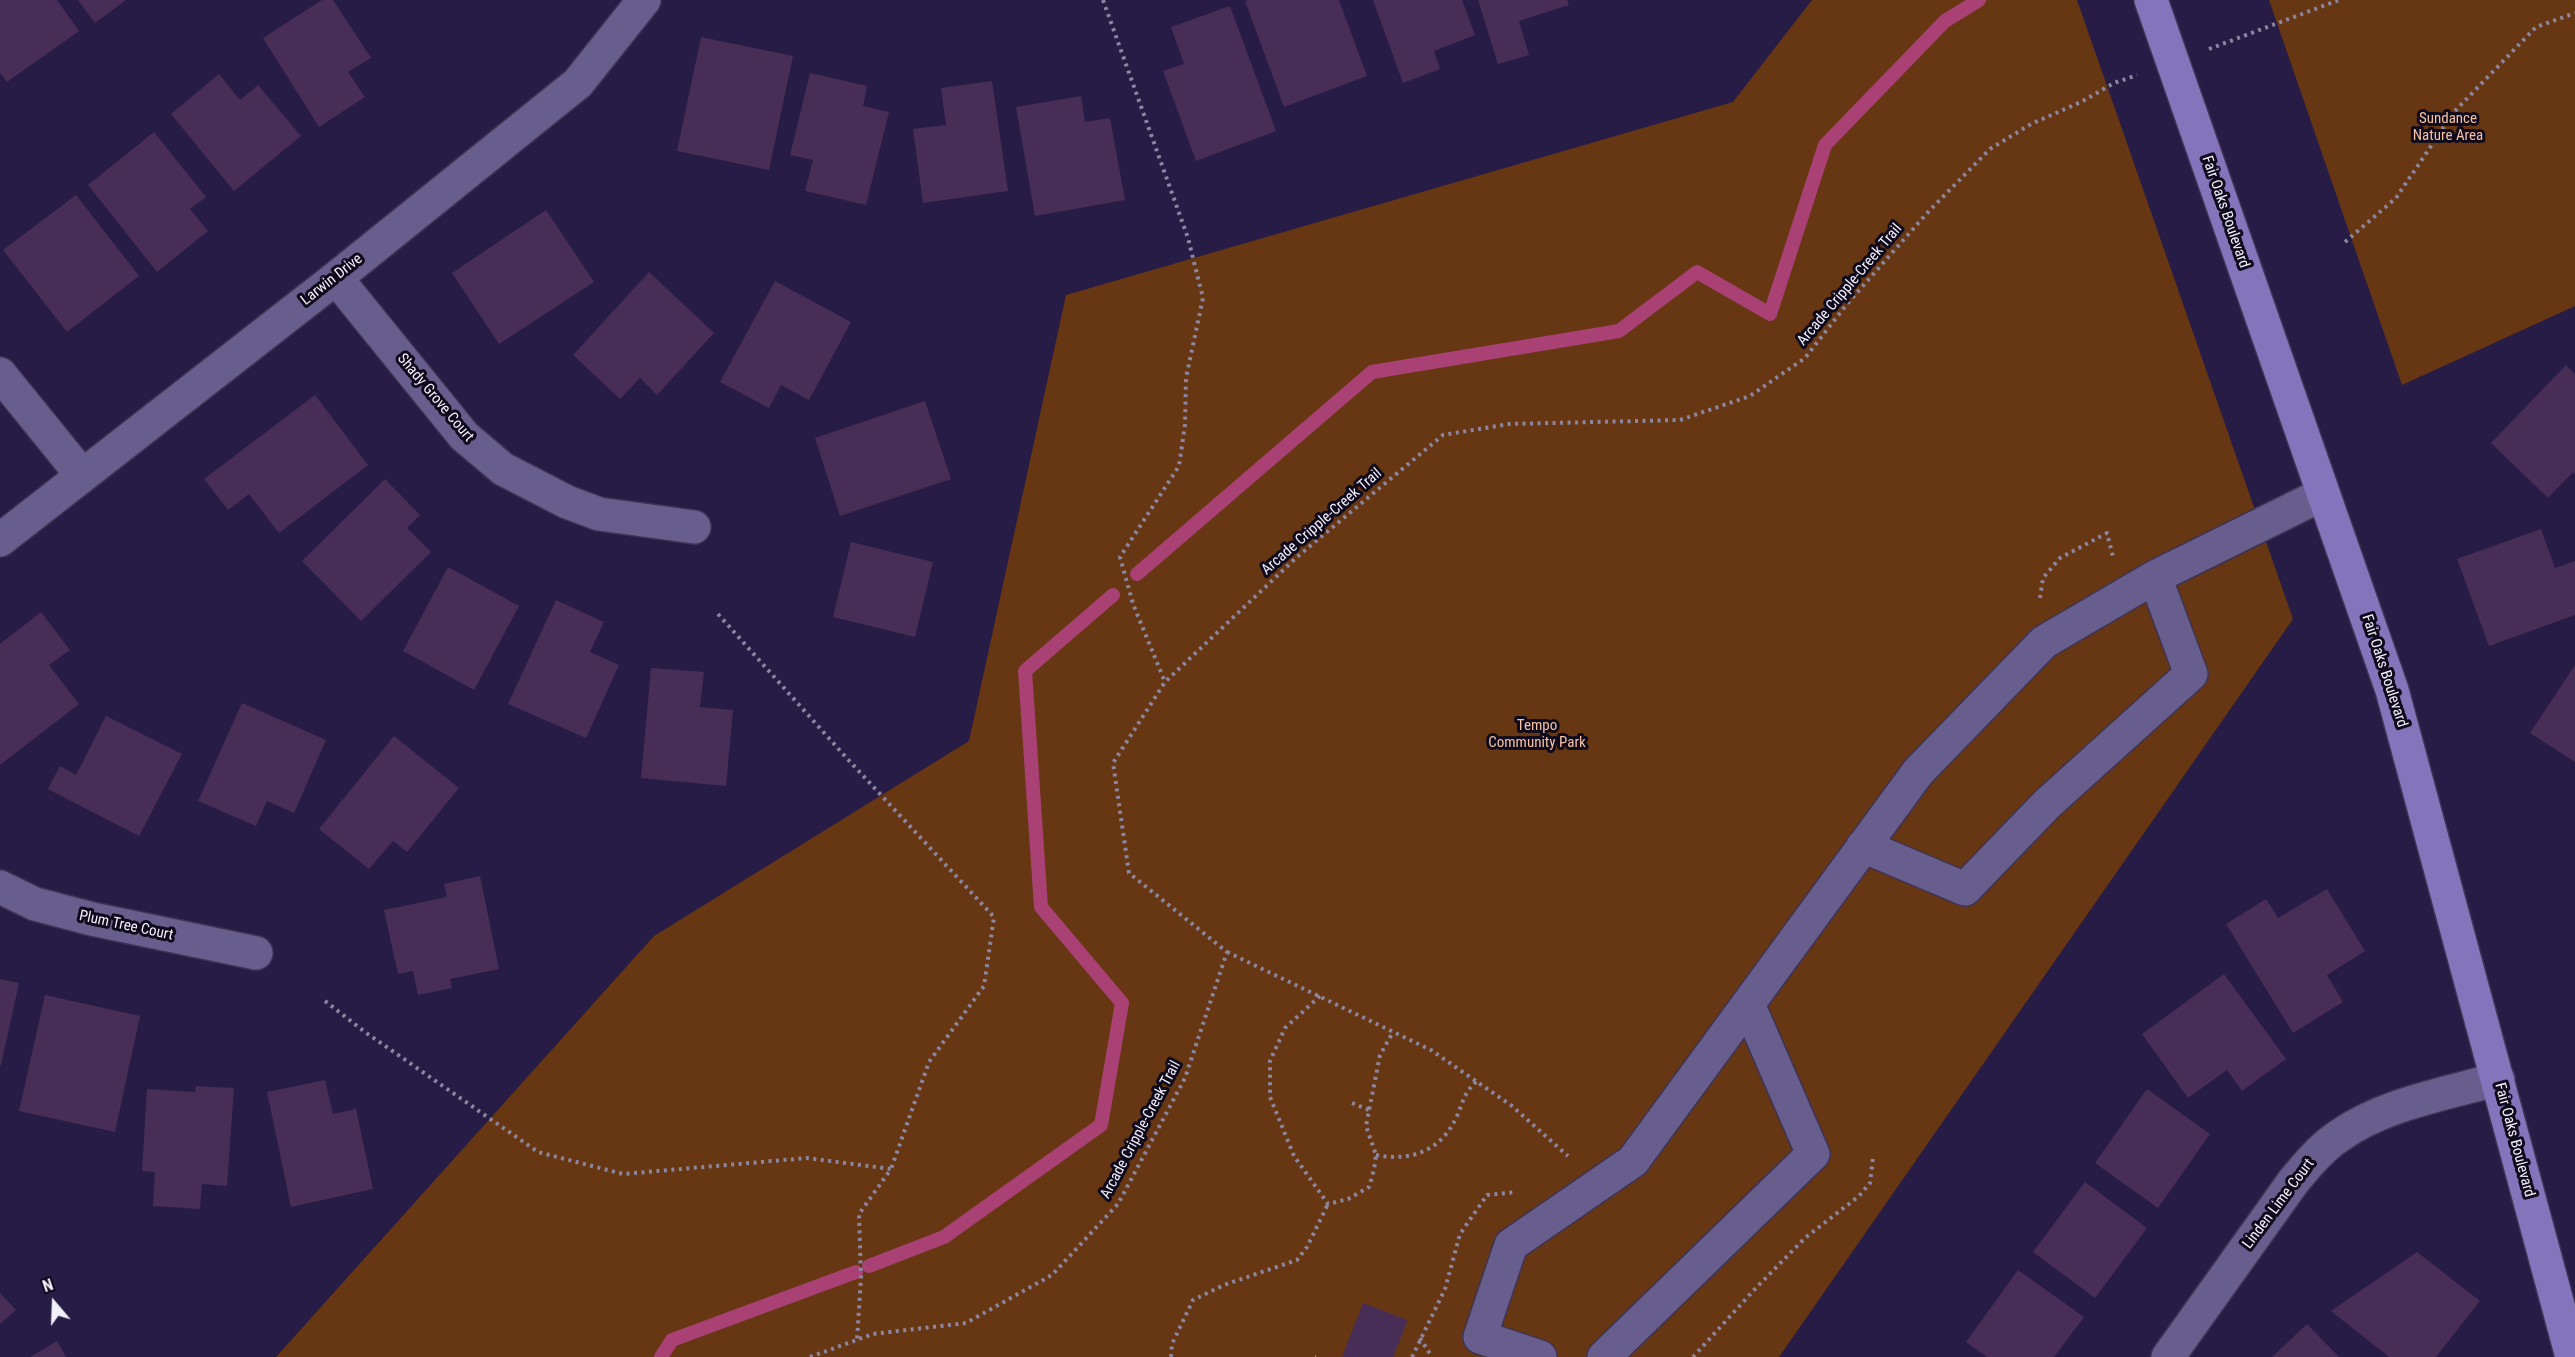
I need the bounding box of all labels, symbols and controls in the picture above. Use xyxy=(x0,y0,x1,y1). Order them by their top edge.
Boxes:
park label: Sundance Nature Area xyxy=(2413,110,2483,145)
street label: Fair Oaks Boulevard xyxy=(2197,153,2253,271)
street label: Arcade Cripple-Creek Trail xyxy=(1794,220,1906,350)
street label: Larwin Drive xyxy=(298,250,366,310)
street label: Shady Grove Court xyxy=(393,350,477,446)
street label: Arcade Cripple-Creek Trail xyxy=(1258,465,1386,579)
street label: Fair Oaks Boulevard xyxy=(2357,612,2411,730)
park label: Tempo Community Park xyxy=(1488,717,1586,752)
street label: Plum Tree Court xyxy=(77,907,175,945)
street label: Arcade Cripple-Creek Trail xyxy=(1097,1058,1185,1202)
street label: Fair Oaks Boulevard xyxy=(2490,1081,2538,1199)
street label: Linden Lime Court xyxy=(2239,1155,2319,1253)
north arrow xyxy=(24,1273,84,1333)
text: N xyxy=(40,1275,56,1296)

